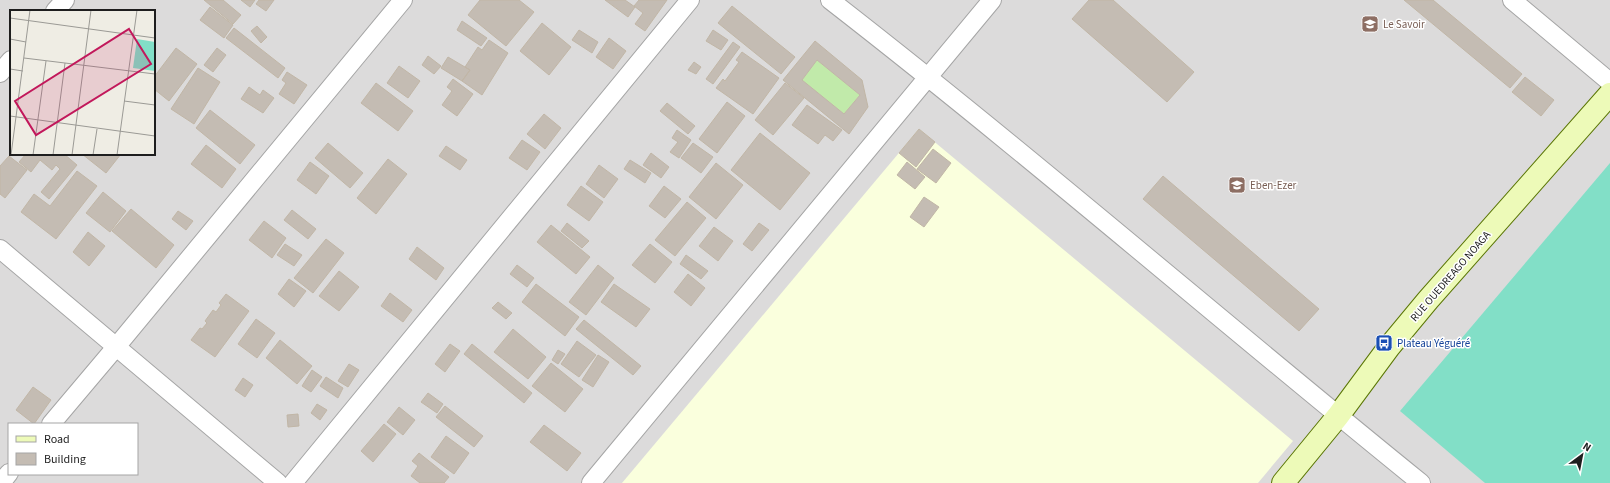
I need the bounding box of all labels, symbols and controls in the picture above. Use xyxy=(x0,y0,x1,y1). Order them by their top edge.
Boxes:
inset map xyxy=(10,10,155,155)
school or university icon: Le Savoir xyxy=(1360,14,1380,34)
place label: Le Savoir xyxy=(1383,17,1425,32)
school or university icon: Eben-Ezer xyxy=(1227,175,1247,195)
place label: Eben-Ezer xyxy=(1250,178,1297,193)
street label: RUE OUEDREAGO NOAGA xyxy=(1407,228,1494,325)
bus stop icon: Plateau Yéguéré xyxy=(1374,333,1394,353)
place label: Plateau Yéguéré xyxy=(1397,336,1471,351)
legend xyxy=(8,423,138,475)
text: Road xyxy=(44,431,70,448)
north arrow xyxy=(1562,435,1602,475)
text: N xyxy=(1580,439,1594,455)
text: Building xyxy=(44,451,86,468)

